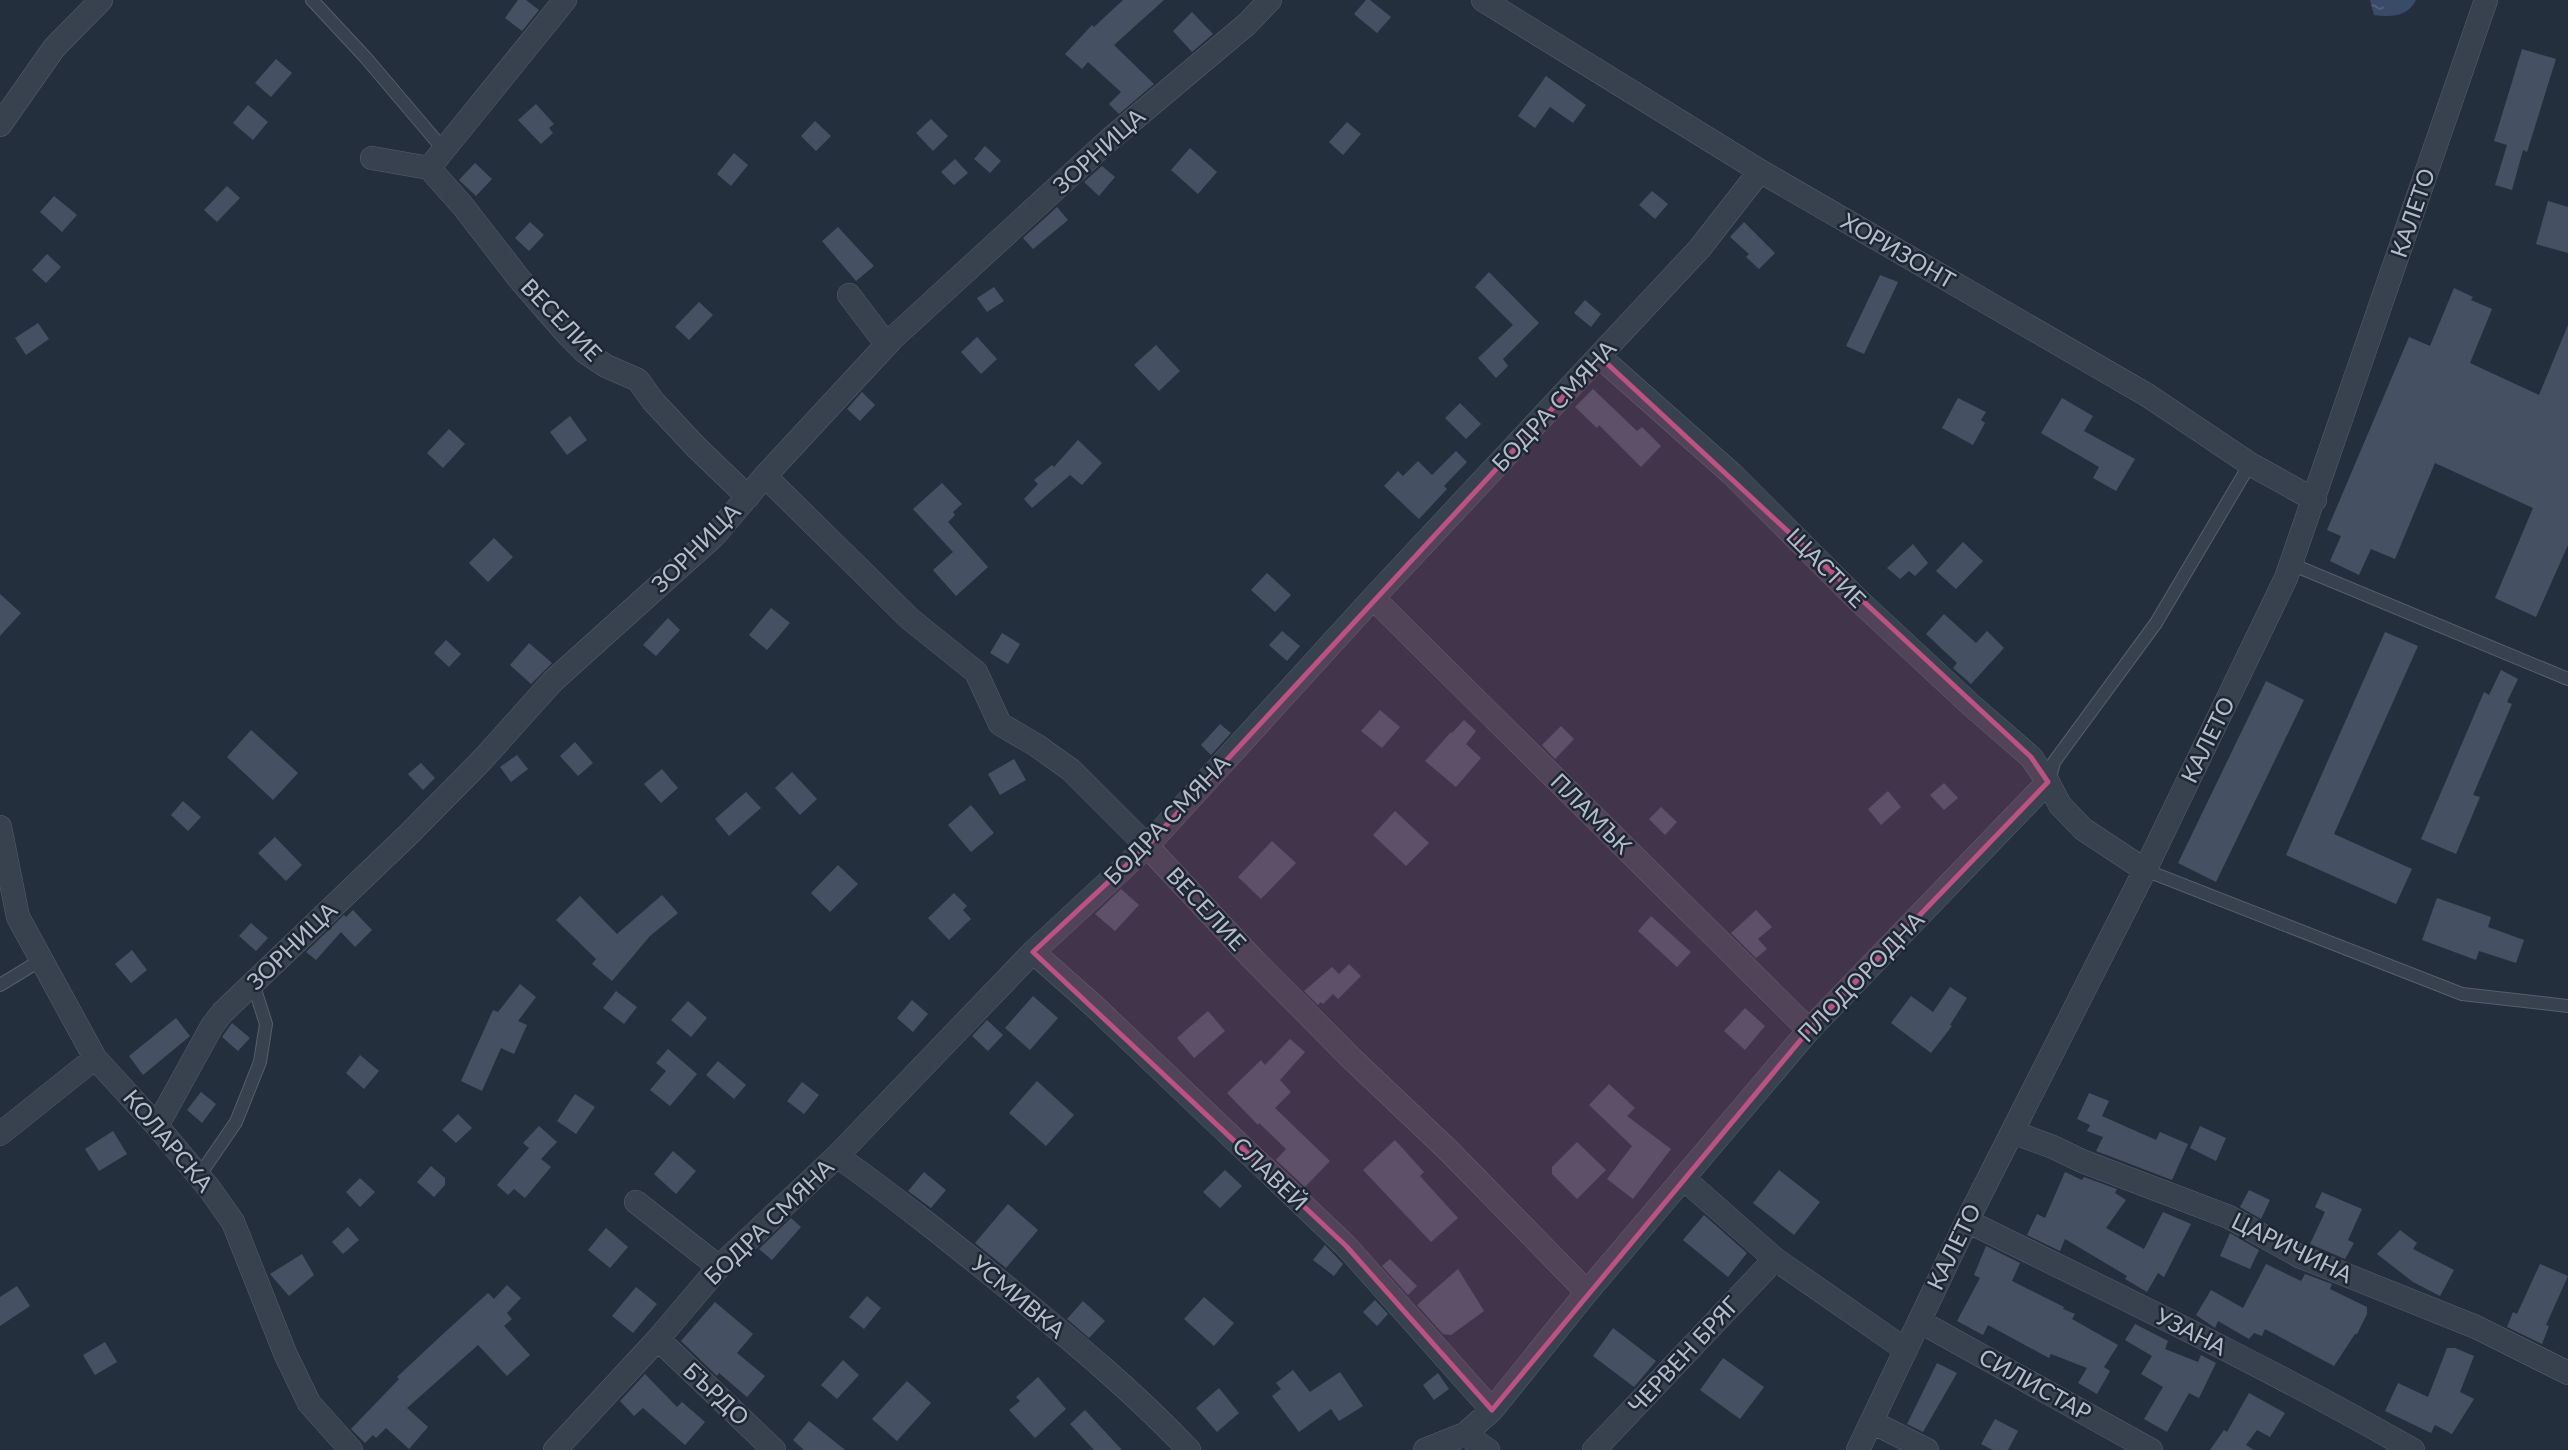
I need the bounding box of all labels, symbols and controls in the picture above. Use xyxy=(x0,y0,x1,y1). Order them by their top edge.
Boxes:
street label: ЗОРНИЦА xyxy=(1047,101,1150,199)
street label: КАЛЕТО xyxy=(2384,164,2440,261)
street label: ХОРИЗОНТ xyxy=(1837,206,1961,294)
street label: ВЕСЕЛИЕ xyxy=(516,272,608,366)
street label: БОДРА СМЯНА xyxy=(1485,334,1622,477)
street label: ЗОРНИЦА xyxy=(645,497,746,598)
street label: ЩАСТИЕ xyxy=(1781,522,1872,613)
street label: КАЛЕТО xyxy=(2174,692,2240,787)
street label: БОДРА СМЯНА xyxy=(1097,748,1235,890)
street label: ПЛАМЪК xyxy=(1545,767,1638,860)
street label: ВЕСЕЛИЕ xyxy=(1161,861,1252,956)
street label: ЗОРНИЦА xyxy=(241,895,342,995)
street label: ПЛОДОРОДНА xyxy=(1791,905,1930,1047)
street label: КОЛАРСКА xyxy=(118,1084,220,1198)
street label: СЛАВЕЙ xyxy=(1227,1131,1314,1216)
street label: БОДРА СМЯНА xyxy=(698,1152,839,1290)
street label: КАЛЕТО xyxy=(1920,1199,1986,1294)
street label: ЦАРИЧИНА xyxy=(2228,1206,2358,1289)
street label: УСМИВКА xyxy=(966,1249,1072,1344)
street label: ЧЕРВЕН БРЯГ xyxy=(1622,1290,1745,1419)
street label: УЗАНА xyxy=(2151,1301,2232,1361)
street label: СИЛИСТАР xyxy=(1975,1342,2097,1426)
street label: БЪРДО xyxy=(678,1356,755,1431)

